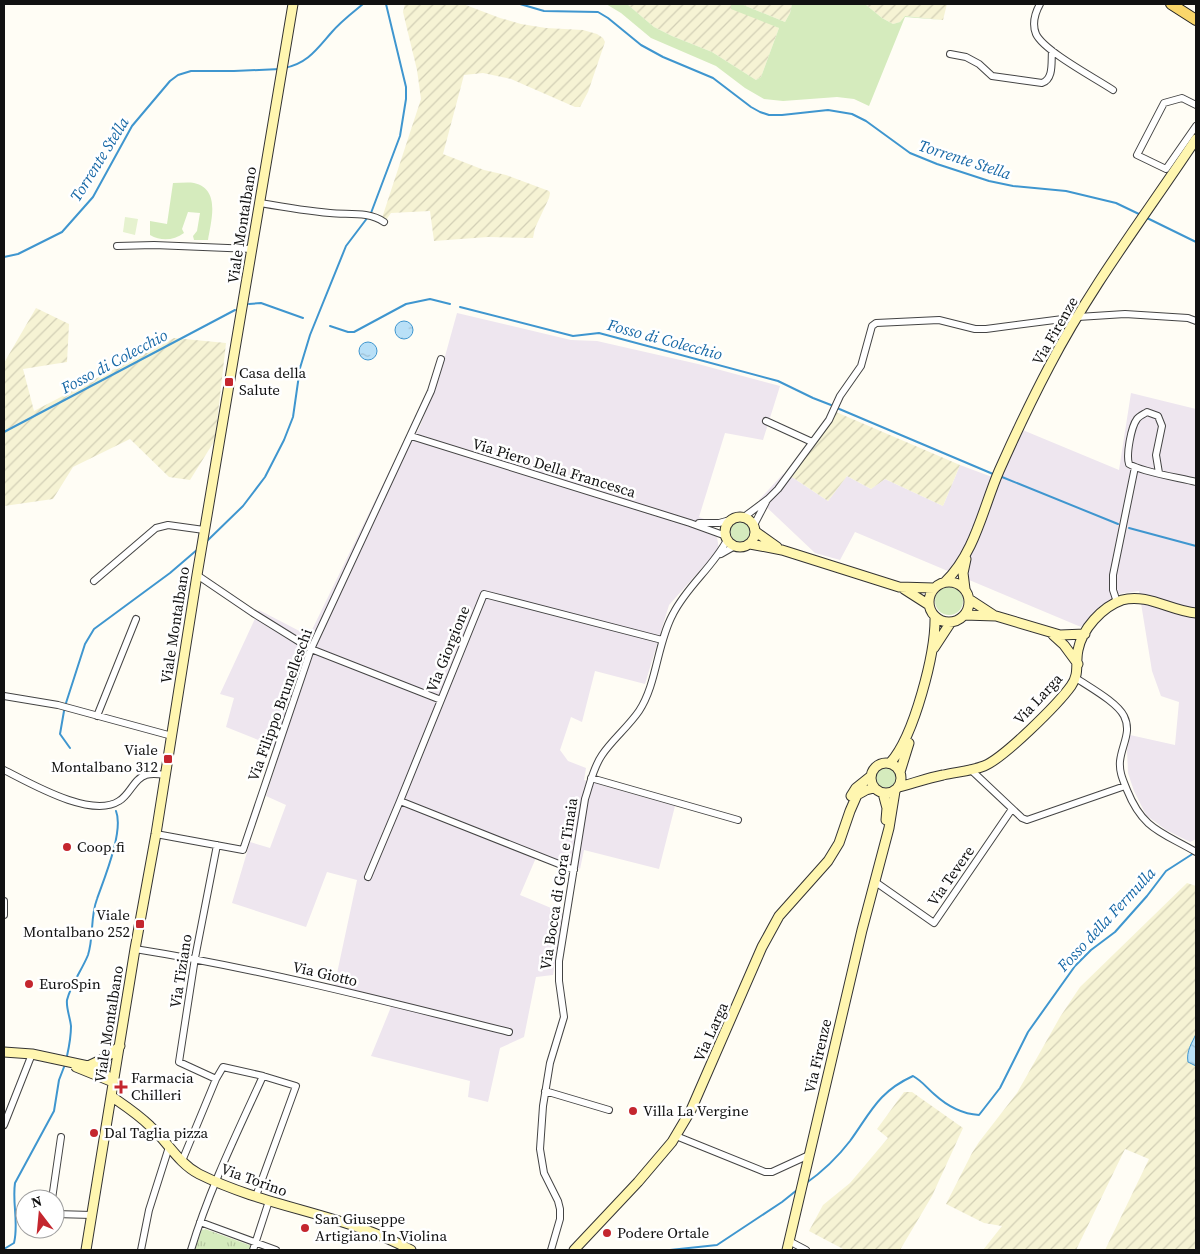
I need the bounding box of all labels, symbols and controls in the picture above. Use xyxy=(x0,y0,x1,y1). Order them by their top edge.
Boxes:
water label: Torrente Stella xyxy=(64,112,134,206)
water label: Torrente Stella xyxy=(916,134,1015,184)
street label: Viale Montalbano xyxy=(222,165,261,285)
street label: Via Firenze xyxy=(1027,292,1083,369)
water label: Fosso di Colecchio xyxy=(604,313,725,365)
water label: Fosso di Colecchio xyxy=(56,323,171,399)
place label: Casa della Salute xyxy=(239,362,307,400)
marker: Casa della Salute xyxy=(223,376,235,388)
street label: Via Piero Della Francesca xyxy=(470,433,639,503)
street label: Viale Montalbano xyxy=(155,565,194,685)
street label: Via Giorgione xyxy=(421,602,475,695)
street label: Via Filippo Brunelleschi xyxy=(242,626,317,784)
street label: Via Larga xyxy=(1008,668,1067,729)
place label: Viale Montalbano 312 xyxy=(51,739,158,777)
marker: Viale Montalbano 312 xyxy=(162,753,174,765)
street label: Via Bocca di Gora e Tinaia xyxy=(535,796,583,972)
place label: Coop.fi xyxy=(77,836,125,857)
marker: Coop.fi xyxy=(61,841,73,853)
street label: Via Tevere xyxy=(922,841,979,910)
water label: Fosso della Fermulla xyxy=(1051,862,1161,977)
place label: Viale Montalbano 252 xyxy=(23,904,130,942)
marker: Viale Montalbano 252 xyxy=(134,918,146,930)
street label: Via Tiziano xyxy=(164,932,197,1009)
street label: Via Giotto xyxy=(291,956,360,991)
street label: Viale Montalbano xyxy=(89,964,128,1084)
place label: EuroSpin xyxy=(39,973,101,994)
marker: EuroSpin xyxy=(23,978,35,990)
street label: Via Larga xyxy=(688,998,733,1065)
street label: Via Firenze xyxy=(799,1016,836,1095)
place label: Farmacia Chilleri xyxy=(131,1067,194,1105)
marker: Farmacia Chilleri xyxy=(115,1081,127,1093)
place label: Villa La Vergine xyxy=(643,1100,749,1121)
marker: Villa La Vergine xyxy=(627,1105,639,1117)
place label: Dal Taglia pizza xyxy=(104,1122,208,1143)
marker: Dal Taglia pizza xyxy=(88,1127,100,1139)
street label: Via Torino xyxy=(218,1158,290,1201)
north arrow xyxy=(15,1189,65,1239)
text: N xyxy=(29,1190,44,1213)
place label: San Giuseppe Artigiano In Violina xyxy=(315,1208,448,1246)
marker: San Giuseppe Artigiano In Violina xyxy=(299,1222,311,1234)
place label: Podere Ortale xyxy=(617,1222,709,1243)
marker: Podere Ortale xyxy=(601,1227,613,1239)

